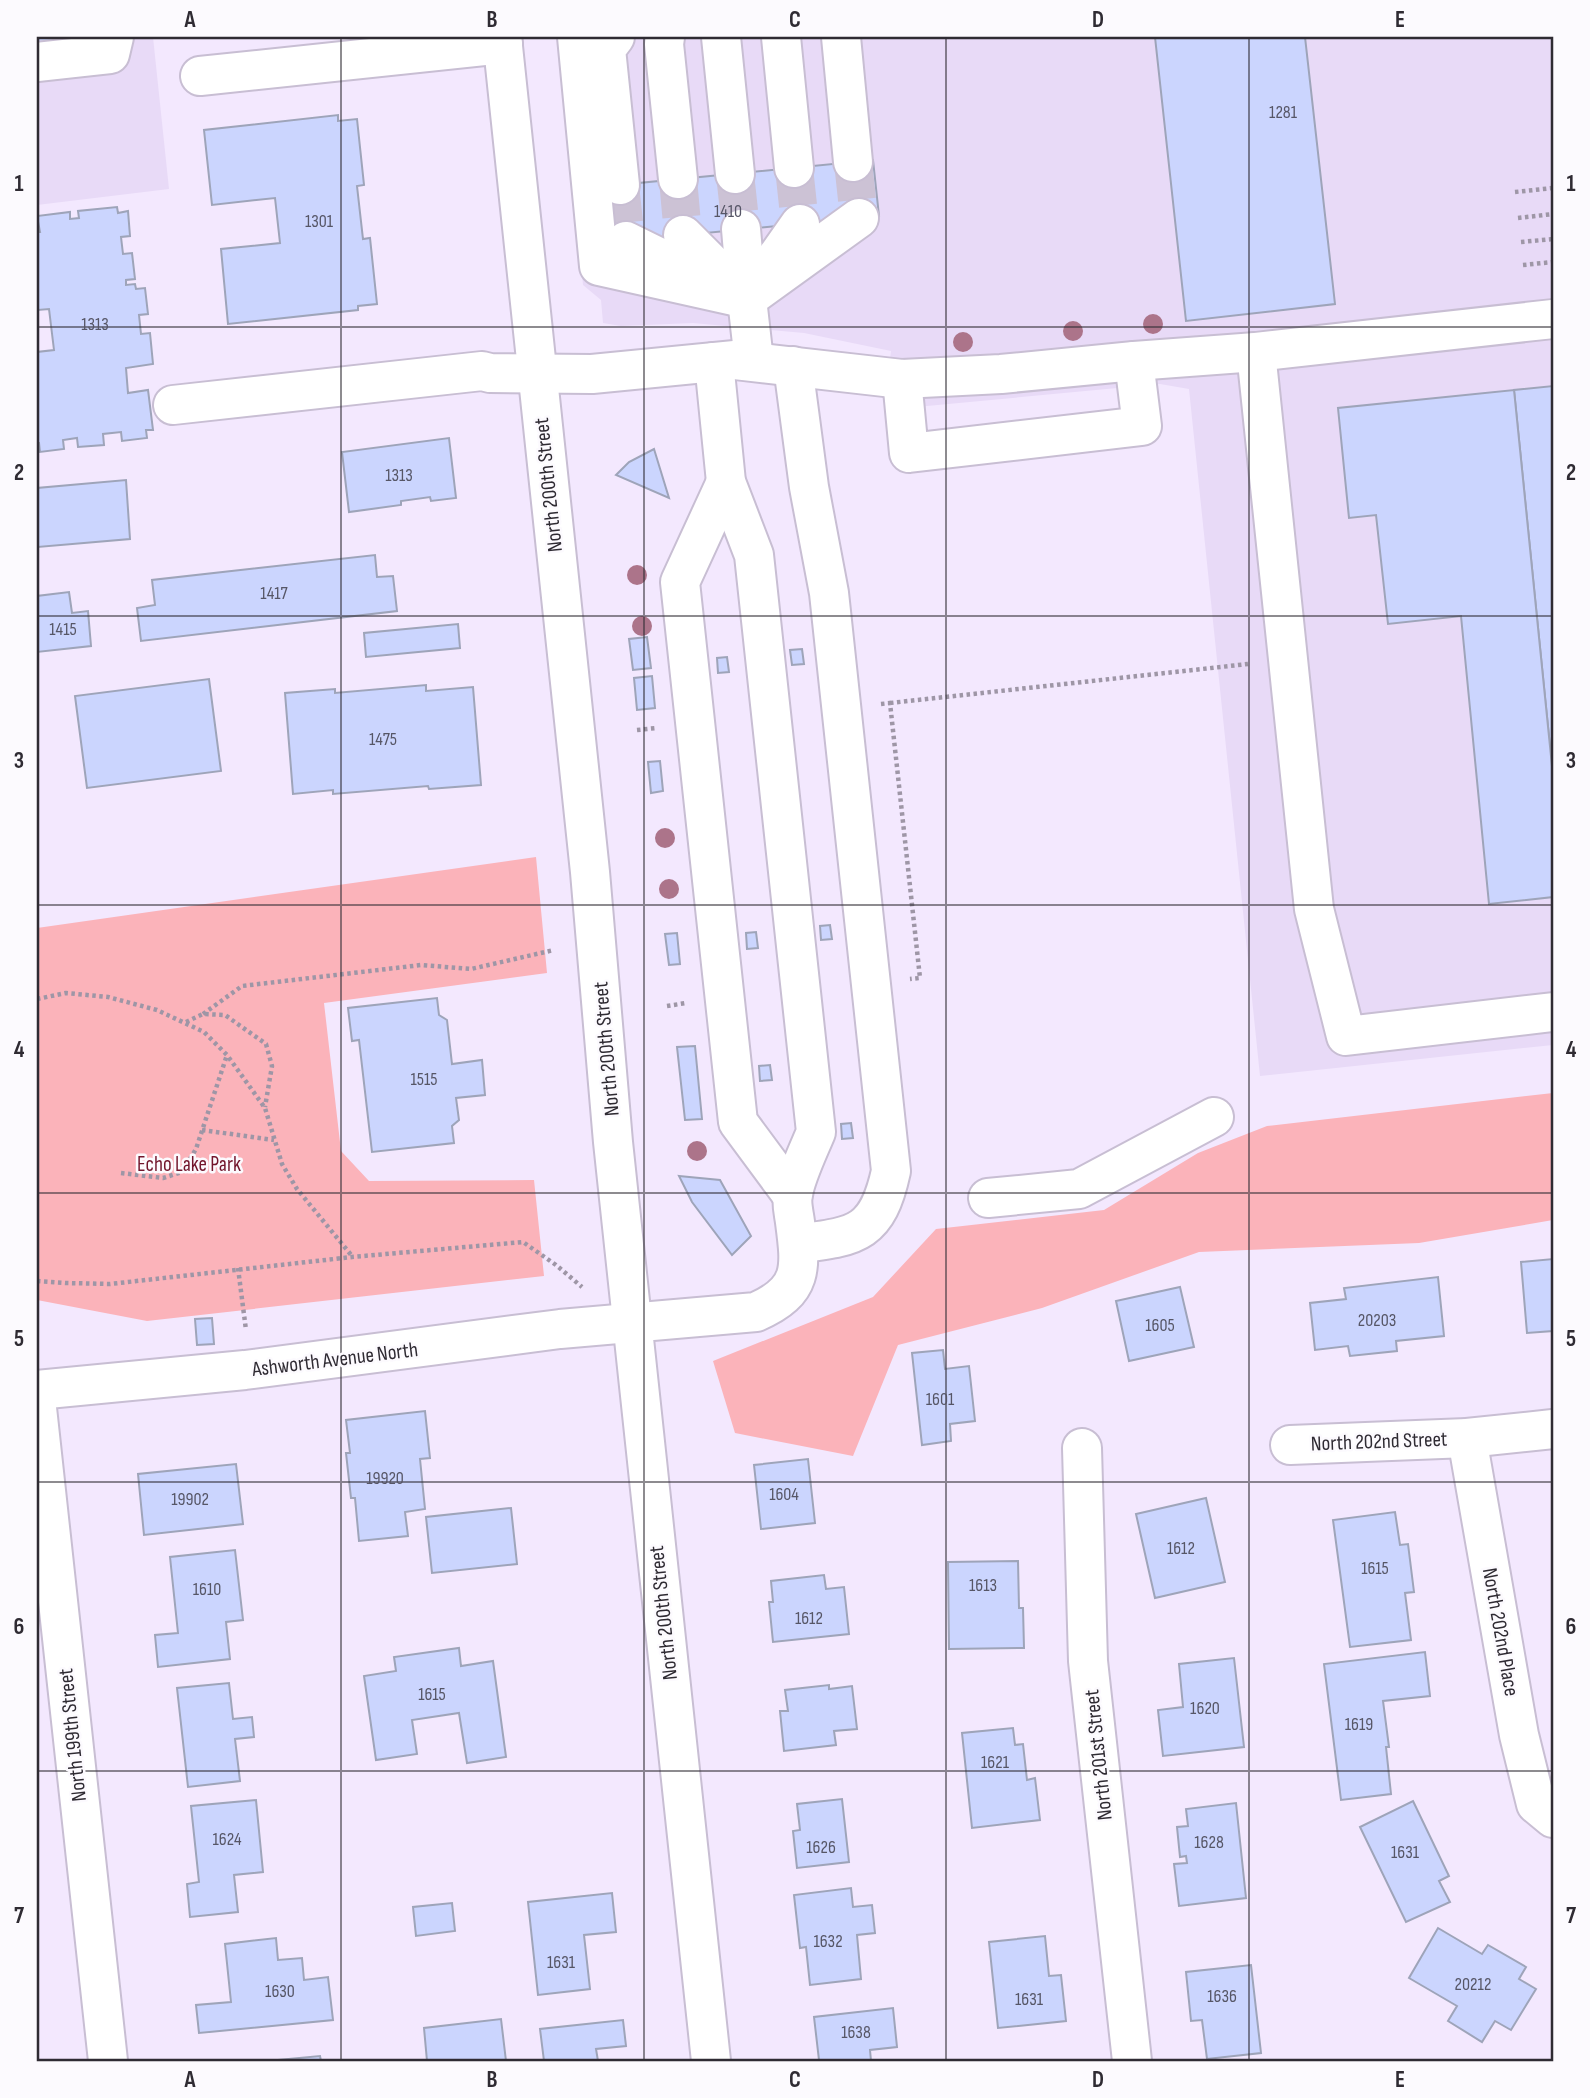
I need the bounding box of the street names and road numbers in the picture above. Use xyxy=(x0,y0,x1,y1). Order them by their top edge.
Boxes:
street label: North 200th Street xyxy=(529,417,568,553)
street label: North 200th Street xyxy=(588,981,625,1117)
street label: Ashworth Avenue North xyxy=(250,1337,419,1382)
street label: North 202nd Street xyxy=(1310,1427,1448,1456)
street label: North 200th Street xyxy=(644,1545,683,1681)
street label: North 202nd Place xyxy=(1477,1566,1524,1698)
street label: North 199th Street xyxy=(53,1667,92,1803)
street label: North 201st Street xyxy=(1079,1688,1118,1822)

